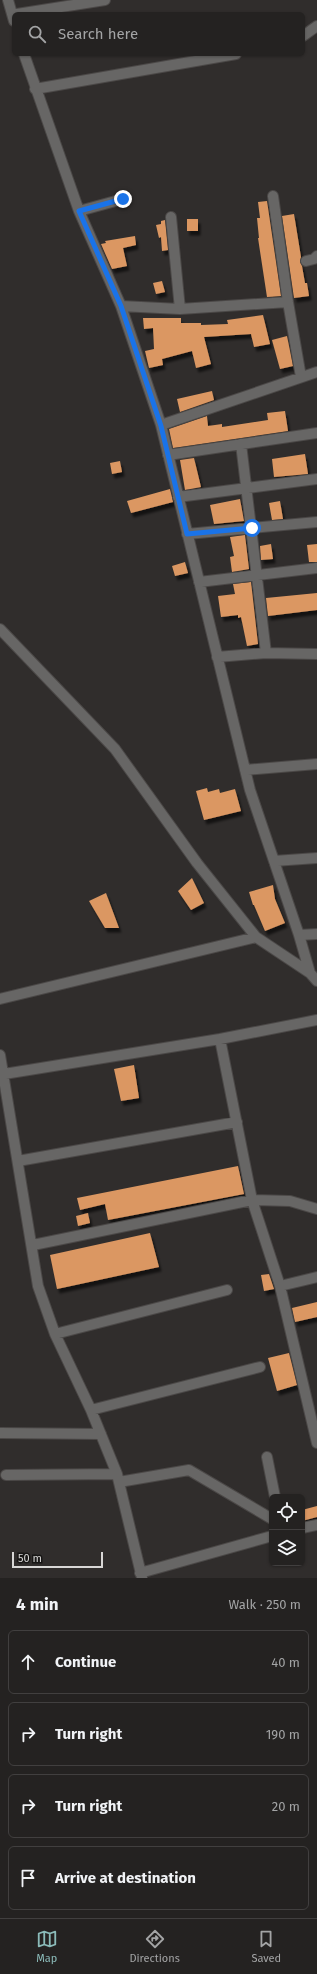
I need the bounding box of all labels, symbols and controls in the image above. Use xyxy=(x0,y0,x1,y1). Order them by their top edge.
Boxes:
search box xyxy=(12,12,305,56)
icon: search xyxy=(26,23,48,45)
text: Search here xyxy=(58,25,138,43)
route end xyxy=(114,190,132,208)
route start xyxy=(243,519,261,537)
map controls xyxy=(269,1494,305,1566)
button: locate xyxy=(269,1494,305,1530)
button: layers xyxy=(269,1530,305,1566)
scale bar xyxy=(12,1550,103,1569)
text: 50 m xyxy=(18,1552,42,1565)
text: 4 min xyxy=(16,1594,59,1615)
text: Walk · 250 m xyxy=(228,1597,301,1612)
icon: ahead xyxy=(17,1651,39,1673)
text: Continue xyxy=(55,1653,116,1671)
text: 40 m xyxy=(271,1655,300,1670)
icon: right xyxy=(17,1723,39,1745)
text: Turn right xyxy=(55,1725,122,1743)
text: 190 m xyxy=(266,1727,300,1742)
icon: right xyxy=(17,1795,39,1817)
text: Turn right xyxy=(55,1797,122,1815)
text: 20 m xyxy=(272,1799,300,1814)
icon: arrive xyxy=(17,1867,39,1889)
text: Arrive at destination xyxy=(55,1869,196,1887)
tab: Map xyxy=(36,1928,58,1965)
tab: Directions xyxy=(129,1928,180,1965)
tab: Saved xyxy=(251,1928,281,1965)

